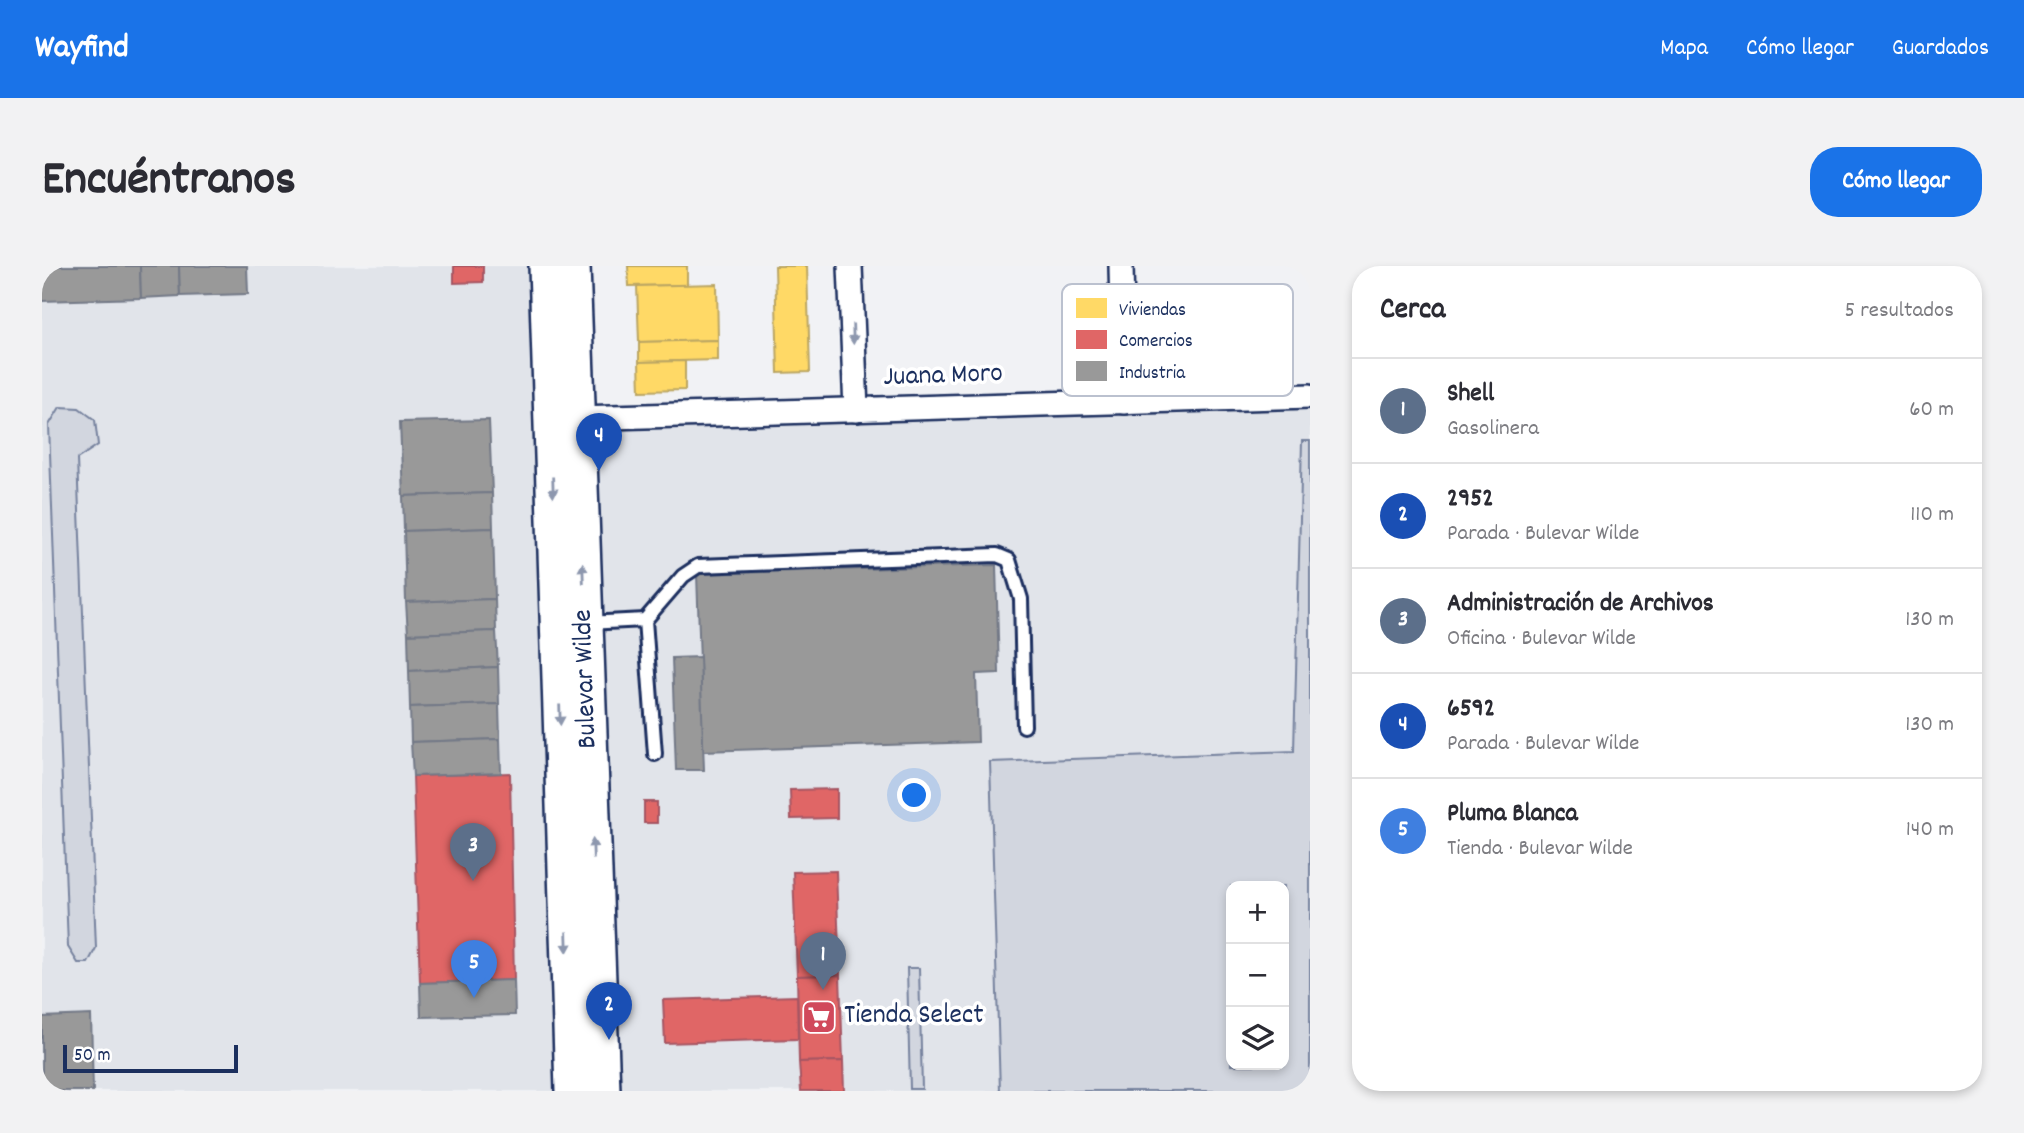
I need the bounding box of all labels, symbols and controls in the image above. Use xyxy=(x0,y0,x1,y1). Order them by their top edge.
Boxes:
text: Wayfind xyxy=(35,26,129,73)
text: Mapa xyxy=(1660,32,1708,66)
text: Cómo llegar xyxy=(1746,32,1854,66)
text: Guardados xyxy=(1892,32,1989,66)
text: Encuéntranos xyxy=(42,147,296,217)
button: Cómo llegar xyxy=(1810,147,1982,217)
legend xyxy=(1062,284,1293,396)
text: Cerca xyxy=(1380,290,1445,333)
text: 5 resultados xyxy=(1844,295,1954,328)
text: Viviendas xyxy=(1119,298,1186,325)
one-way arrow xyxy=(847,323,858,345)
text: Comercios xyxy=(1119,329,1193,356)
street label: Juana Moro xyxy=(883,355,1003,399)
text: Industria xyxy=(1119,361,1186,388)
text: Shell xyxy=(1447,376,1494,413)
text: 1 xyxy=(1400,394,1406,427)
text: 60 m xyxy=(1909,394,1954,427)
pin: 4 xyxy=(576,413,622,471)
text: Gasolinera xyxy=(1447,413,1539,446)
one-way arrow xyxy=(547,476,559,498)
text: 2952 xyxy=(1447,481,1494,518)
text: 2 xyxy=(1398,499,1408,532)
text: 110 m xyxy=(1910,499,1954,532)
text: Parada · Bulevar Wilde xyxy=(1447,518,1639,551)
one-way arrow xyxy=(578,561,589,583)
text: Administración de Archivos xyxy=(1447,586,1714,623)
text: 3 xyxy=(1398,604,1408,637)
text: 130 m xyxy=(1905,604,1954,637)
street label: Bulevar Wilde xyxy=(565,609,609,749)
text: Oficina · Bulevar Wilde xyxy=(1447,623,1636,656)
text: 6592 xyxy=(1447,691,1495,728)
one-way arrow xyxy=(554,704,566,726)
text: 4 xyxy=(1398,709,1408,742)
text: 130 m xyxy=(1905,709,1954,742)
text: Parada · Bulevar Wilde xyxy=(1447,728,1639,761)
your location xyxy=(897,778,931,812)
text: Pluma Blanca xyxy=(1447,796,1578,833)
text: 5 xyxy=(1398,814,1408,847)
text: 140 m xyxy=(1906,814,1954,847)
pin: 3 xyxy=(450,823,496,881)
text: Tienda · Bulevar Wilde xyxy=(1447,833,1633,866)
one-way arrow xyxy=(588,838,599,860)
map controls xyxy=(1226,881,1289,1070)
button: + xyxy=(1226,881,1289,944)
one-way arrow xyxy=(562,931,573,953)
pin: 1 xyxy=(800,932,846,990)
pin: 5 xyxy=(451,940,497,998)
button: − xyxy=(1226,944,1289,1007)
pin: 2 xyxy=(586,982,632,1040)
place label: Tienda Select xyxy=(844,997,984,1037)
supermarket icon: Tienda Select xyxy=(800,998,838,1036)
button: layers xyxy=(1226,1007,1289,1070)
scale bar xyxy=(63,1042,238,1074)
text: 50 m xyxy=(74,1043,111,1070)

